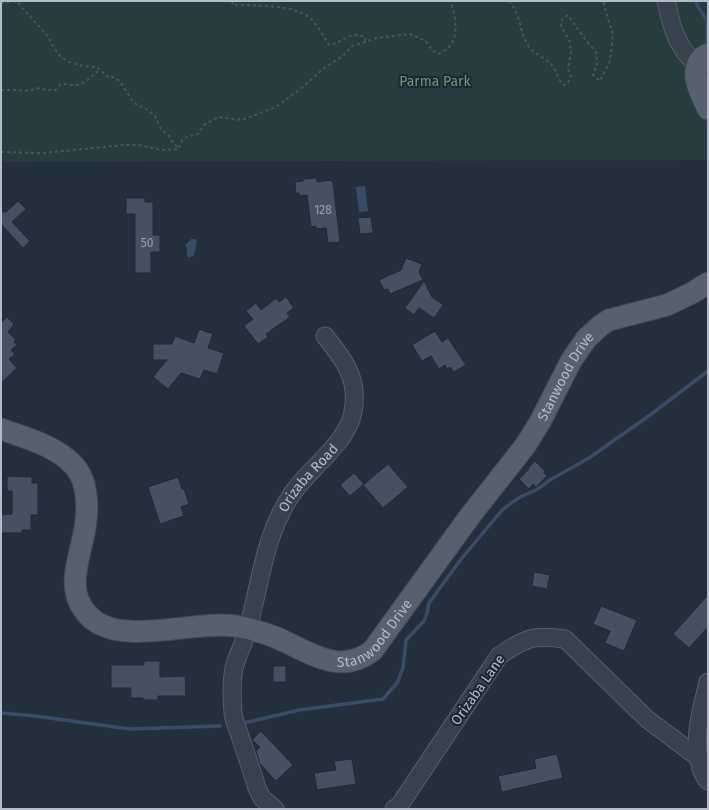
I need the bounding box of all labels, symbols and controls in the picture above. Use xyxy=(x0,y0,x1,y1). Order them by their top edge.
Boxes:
park label: Parma Park xyxy=(399,73,471,90)
house number: 128 xyxy=(314,203,332,217)
house number: 50 xyxy=(141,236,154,250)
street label: Stanwood Drive xyxy=(534,328,597,424)
street label: Orizaba Road xyxy=(274,440,342,515)
street label: Stanwood Drive xyxy=(337,596,416,670)
street label: Orizaba Lane xyxy=(447,651,509,729)

